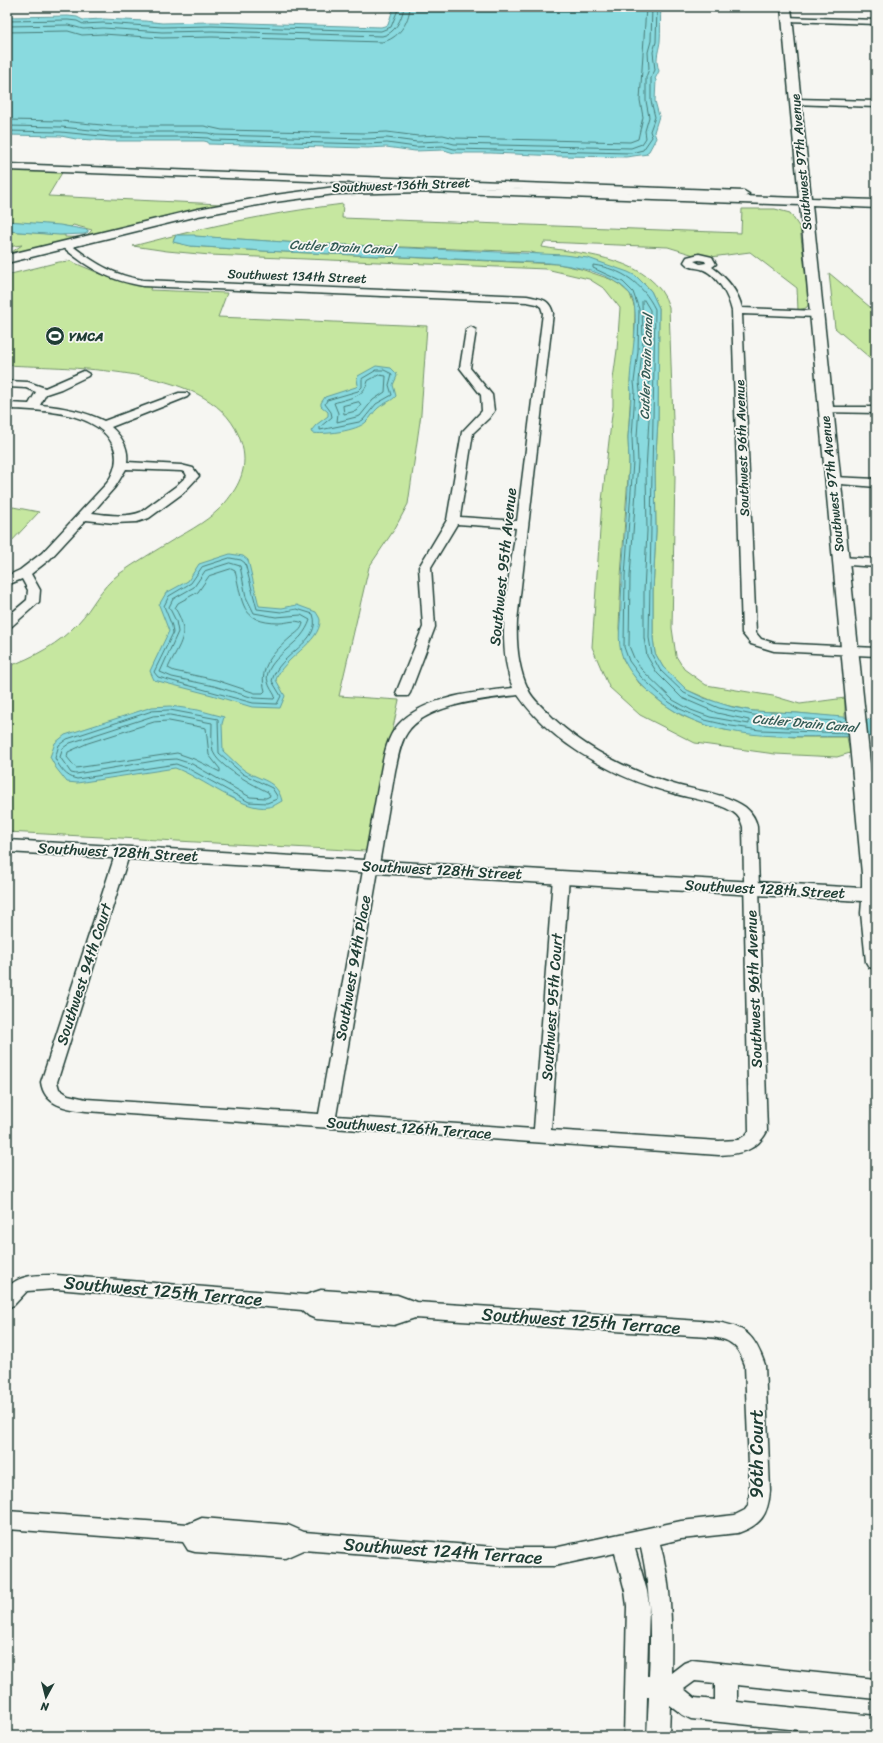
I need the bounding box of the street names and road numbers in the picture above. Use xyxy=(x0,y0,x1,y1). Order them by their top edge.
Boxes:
street label: Southwest 97th Avenue xyxy=(784,93,818,231)
street label: Southwest 136th Street xyxy=(332,171,471,199)
street label: Southwest 134th Street xyxy=(227,262,367,290)
street label: Southwest 96th Avenue xyxy=(728,379,756,517)
street label: Southwest 97th Avenue xyxy=(813,415,851,553)
street label: Southwest 95th Avenue xyxy=(482,487,524,647)
street label: Southwest 128th Street xyxy=(37,835,199,869)
street label: Southwest 128th Street xyxy=(361,853,523,887)
street label: Southwest 128th Street xyxy=(684,872,846,906)
street label: Southwest 94th Place xyxy=(327,893,379,1043)
street label: Southwest 94th Court xyxy=(49,899,120,1048)
street label: Southwest 96th Avenue xyxy=(738,910,770,1068)
street label: Southwest 95th Court xyxy=(534,931,570,1082)
street label: Southwest 126th Terrace xyxy=(326,1109,492,1147)
street label: Southwest 125th Terrace xyxy=(63,1266,264,1316)
street label: Southwest 125th Terrace xyxy=(481,1298,682,1344)
street label: 96th Court xyxy=(741,1410,773,1498)
street label: Southwest 124th Terrace xyxy=(343,1528,544,1574)

